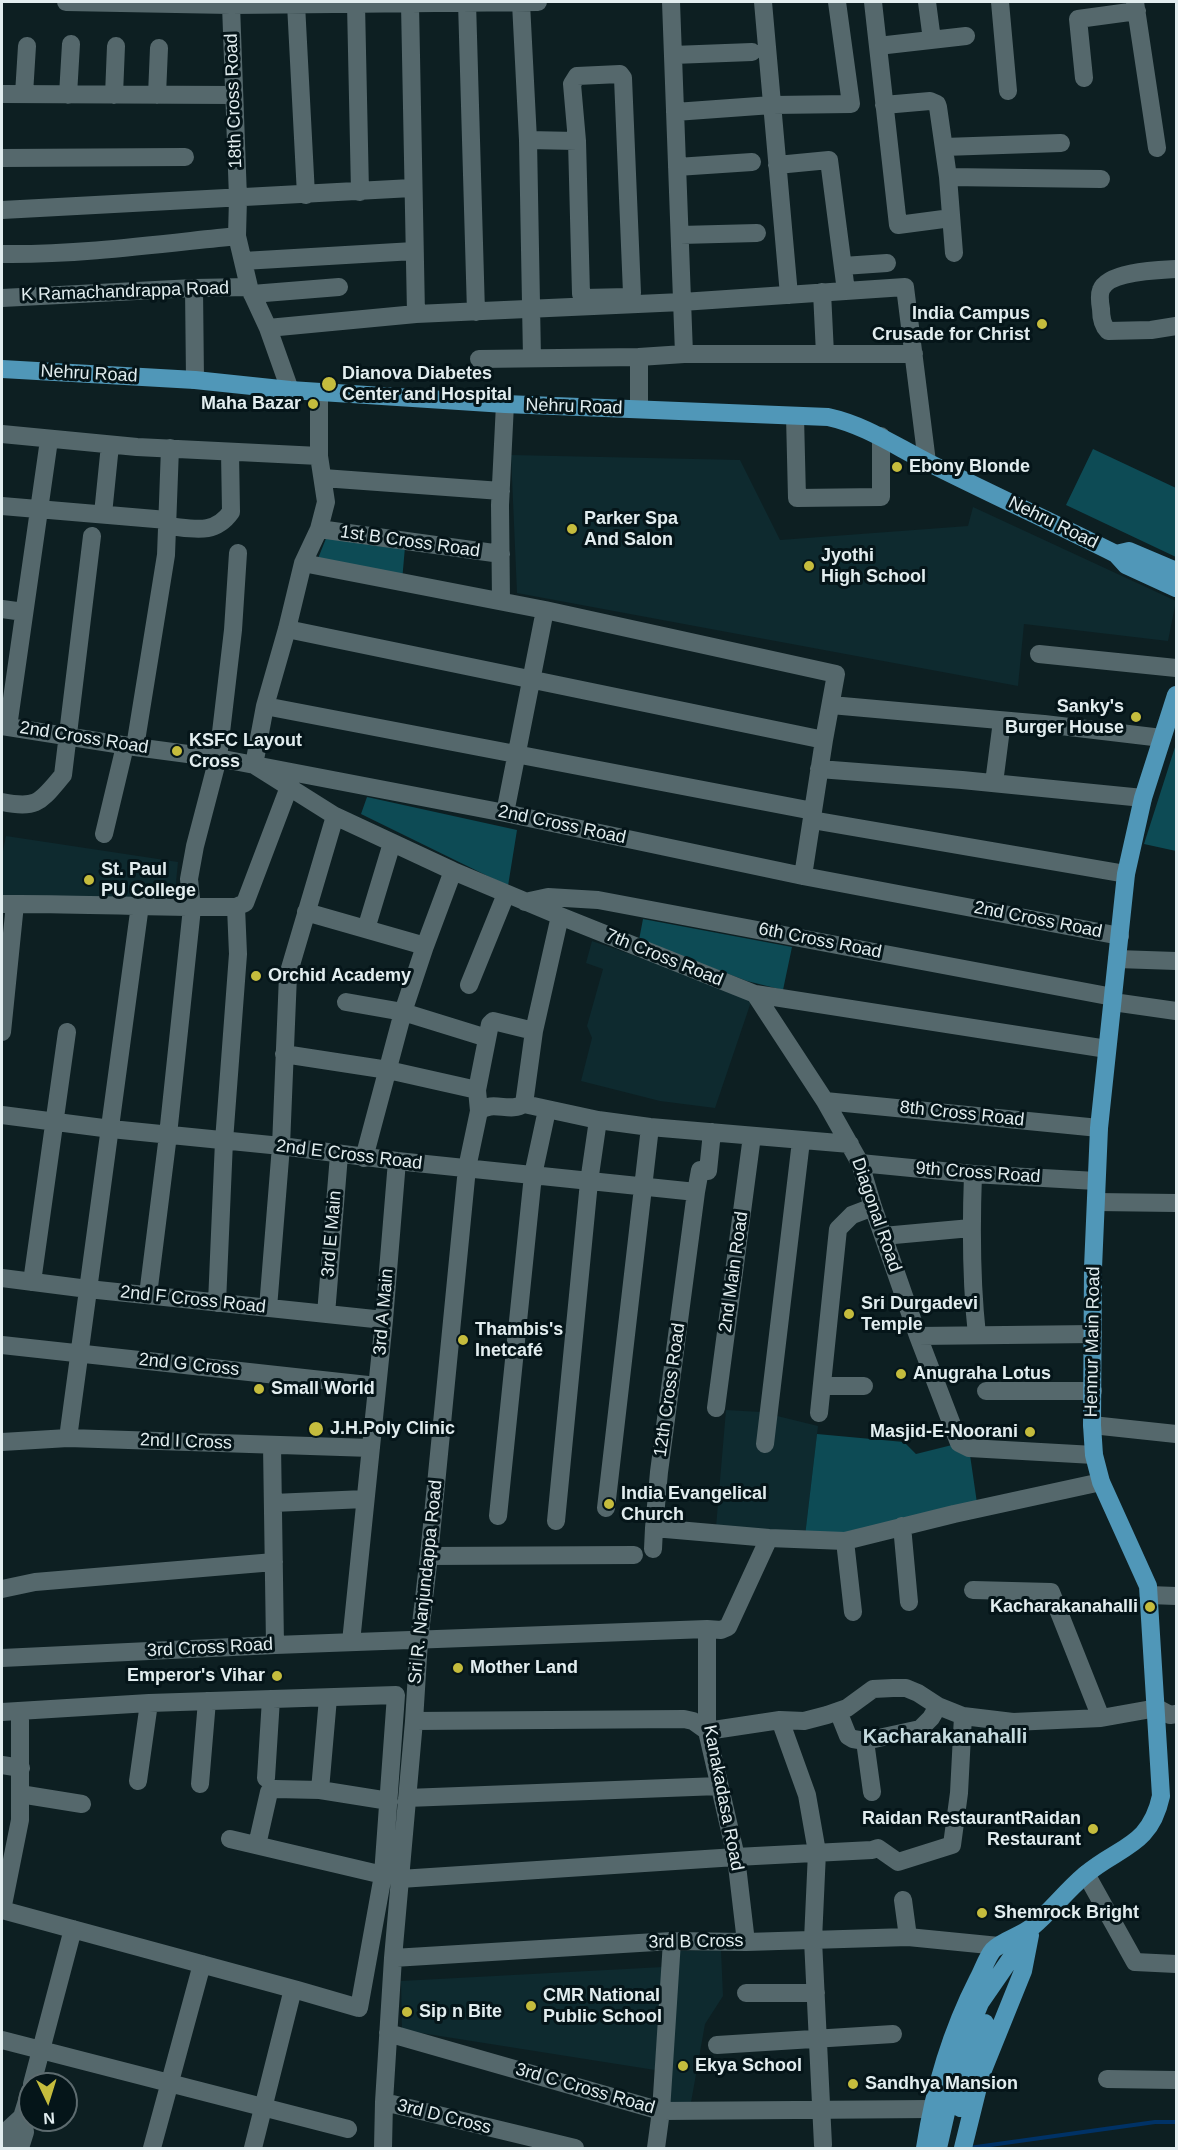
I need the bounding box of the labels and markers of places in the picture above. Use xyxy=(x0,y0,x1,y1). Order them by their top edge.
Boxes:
place label: India Campus Crusade for Christ xyxy=(872,303,1030,346)
marker: India Campus Crusade for Christ xyxy=(1035,317,1049,331)
place label: Dianova Diabetes Center and Hospital xyxy=(342,363,512,406)
marker: Dianova Diabetes Center and Hospital xyxy=(320,375,338,393)
place label: Maha Bazar xyxy=(201,393,301,415)
marker: Maha Bazar xyxy=(306,397,320,411)
place label: Ebony Blonde xyxy=(909,456,1030,478)
marker: Ebony Blonde xyxy=(890,460,904,474)
place label: Parker Spa And Salon xyxy=(584,508,678,550)
marker: Parker Spa And Salon xyxy=(565,522,579,536)
place label: Jyothi High School xyxy=(821,545,926,588)
marker: Jyothi High School xyxy=(802,559,816,573)
place label: Sanky's Burger House xyxy=(1005,696,1124,738)
marker: Sanky's Burger House xyxy=(1129,710,1143,724)
place label: KSFC Layout Cross xyxy=(189,730,302,772)
marker: KSFC Layout Cross xyxy=(170,744,184,758)
place label: St. Paul PU College xyxy=(101,859,196,902)
marker: St. Paul PU College xyxy=(82,873,96,887)
place label: Orchid Academy xyxy=(268,965,411,987)
marker: Orchid Academy xyxy=(249,969,263,983)
place label: Sri Durgadevi Temple xyxy=(861,1293,978,1336)
marker: Sri Durgadevi Temple xyxy=(842,1307,856,1321)
place label: Thambis's Inetcafé xyxy=(475,1319,563,1362)
marker: Thambis's Inetcafé xyxy=(456,1333,470,1347)
place label: Anugraha Lotus xyxy=(913,1363,1051,1385)
marker: Anugraha Lotus xyxy=(894,1367,908,1381)
place label: Small World xyxy=(271,1378,375,1400)
marker: Small World xyxy=(252,1382,266,1396)
place label: J.H.Poly Clinic xyxy=(330,1418,455,1440)
marker: J.H.Poly Clinic xyxy=(307,1420,325,1438)
place label: Masjid-E-Noorani xyxy=(870,1421,1018,1443)
marker: Masjid-E-Noorani xyxy=(1023,1425,1037,1439)
place label: India Evangelical Church xyxy=(621,1483,767,1526)
marker: India Evangelical Church xyxy=(602,1497,616,1511)
place label: Kacharakanahalli xyxy=(990,1596,1138,1618)
marker: Kacharakanahalli xyxy=(1143,1600,1157,1614)
place label: Mother Land xyxy=(470,1657,578,1679)
marker: Mother Land xyxy=(451,1661,465,1675)
place label: Emperor's Vihar xyxy=(127,1665,265,1687)
marker: Emperor's Vihar xyxy=(270,1669,284,1683)
place label: Raidan RestaurantRaidan Restaurant xyxy=(862,1808,1081,1850)
marker: Raidan RestaurantRaidan Restaurant xyxy=(1086,1822,1100,1836)
place label: Shemrock Bright xyxy=(994,1902,1139,1924)
marker: Shemrock Bright xyxy=(975,1906,989,1920)
place label: CMR National Public School xyxy=(543,1985,662,2028)
marker: CMR National Public School xyxy=(524,1999,538,2013)
place label: Sip n Bite xyxy=(419,2001,502,2023)
marker: Sip n Bite xyxy=(400,2005,414,2019)
place label: Ekya School xyxy=(695,2055,802,2077)
marker: Ekya School xyxy=(676,2059,690,2073)
place label: Sandhya Mansion xyxy=(865,2073,1018,2095)
marker: Sandhya Mansion xyxy=(846,2077,860,2091)

